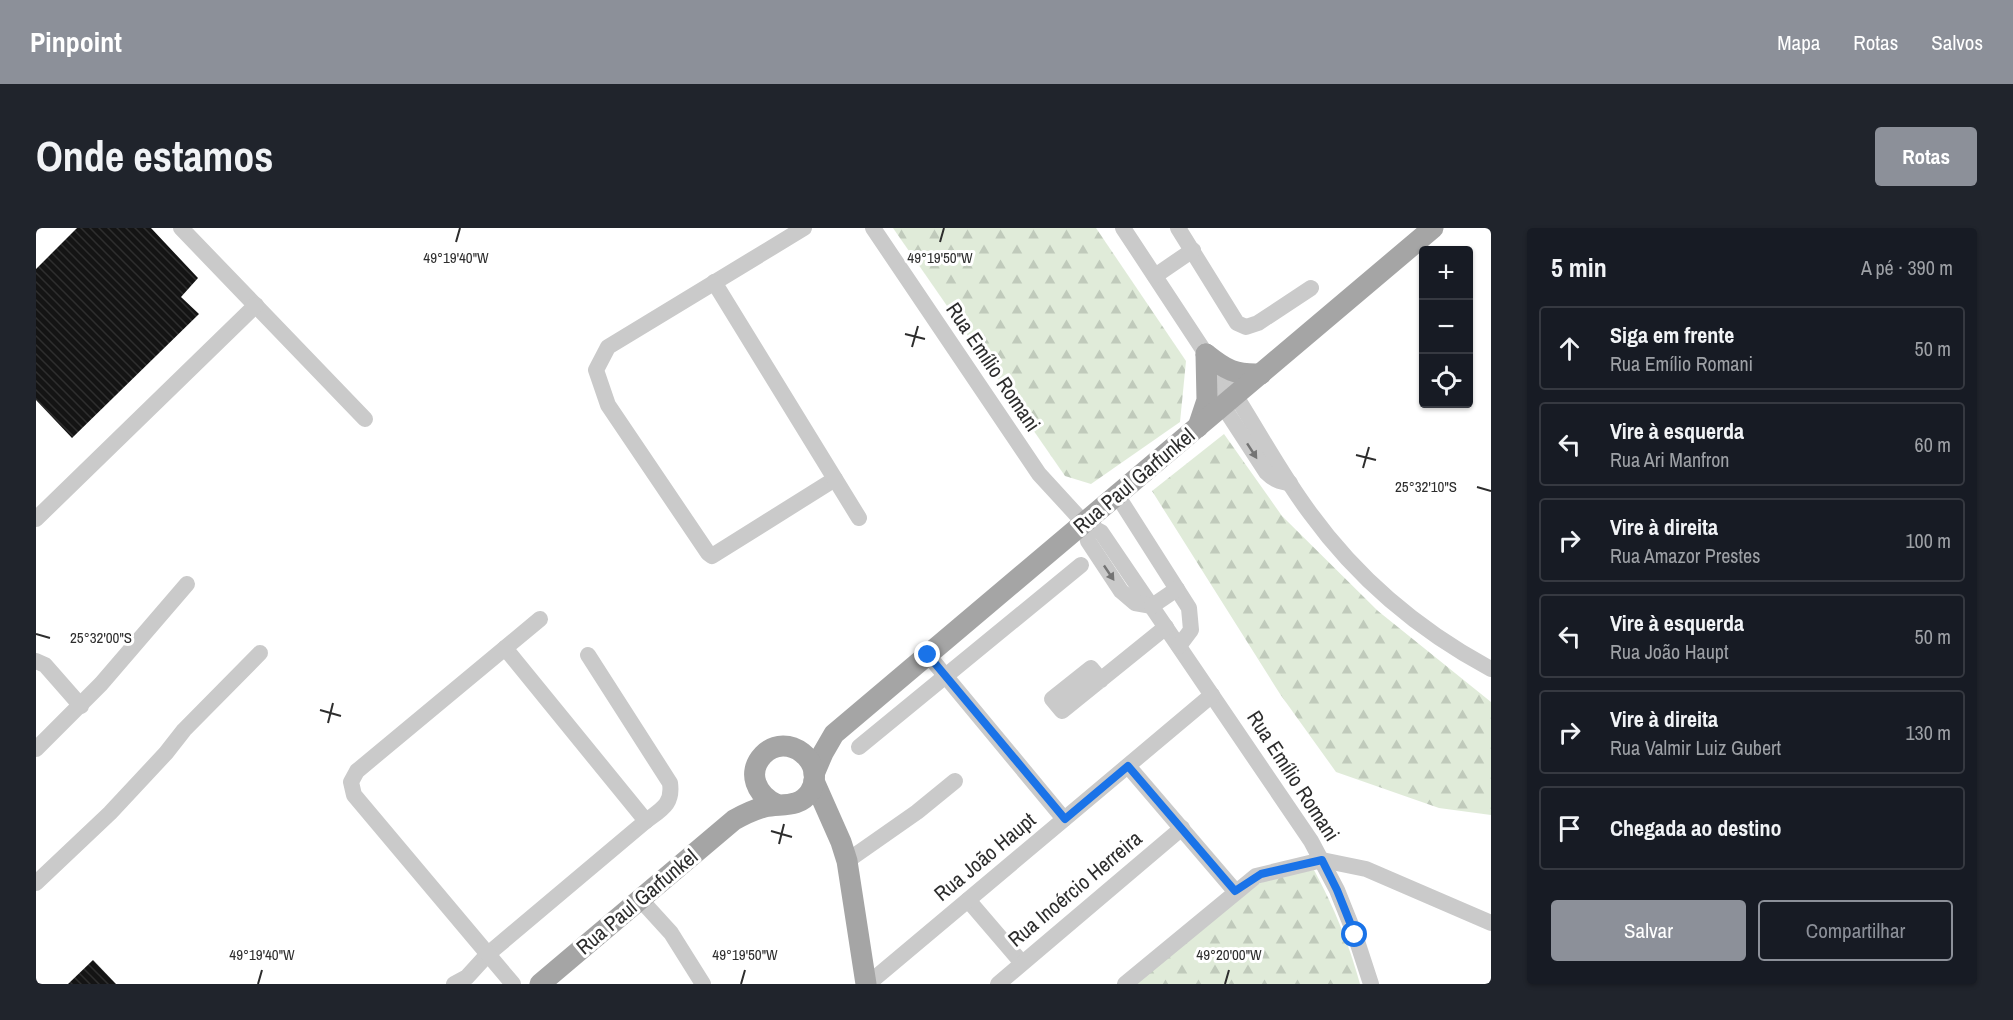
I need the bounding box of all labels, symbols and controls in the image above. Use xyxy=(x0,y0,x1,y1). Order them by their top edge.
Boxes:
text: Pinpoint xyxy=(30,23,122,61)
text: Mapa xyxy=(1777,28,1820,57)
text: Rotas xyxy=(1853,28,1898,57)
text: Salvos xyxy=(1931,28,1983,57)
button: Rotas xyxy=(1875,127,1977,186)
text: Onde estamos xyxy=(36,128,273,184)
map controls xyxy=(1419,246,1473,408)
button: + xyxy=(1419,246,1473,300)
text: 49°19'40"W xyxy=(423,247,489,268)
text: 49°19'50"W xyxy=(907,247,973,268)
text: 5 min xyxy=(1551,250,1607,285)
text: A pé · 390 m xyxy=(1861,254,1953,281)
street label: Rua Emílio Romani xyxy=(939,296,1047,437)
button: − xyxy=(1419,300,1473,354)
text: Siga em frente xyxy=(1610,320,1734,350)
icon: ahead xyxy=(1553,332,1586,365)
text: 50 m xyxy=(1915,335,1951,362)
text: Rua Emílio Romani xyxy=(1610,350,1753,377)
button: locate xyxy=(1419,354,1473,408)
text: Vire à esquerda xyxy=(1610,416,1744,446)
street label: Rua Paul Garfunkel xyxy=(1067,421,1201,540)
icon: left xyxy=(1553,428,1586,461)
text: 60 m xyxy=(1915,431,1951,458)
one-way arrow xyxy=(1246,442,1258,458)
text: Rua Ari Manfron xyxy=(1610,446,1729,473)
text: 25°32'10"S xyxy=(1395,476,1457,497)
text: Vire à direita xyxy=(1610,512,1718,542)
icon: right xyxy=(1553,524,1586,557)
text: 100 m xyxy=(1905,527,1951,554)
text: Rua Amazor Prestes xyxy=(1610,542,1760,569)
one-way arrow xyxy=(1104,565,1115,582)
text: Vire à esquerda xyxy=(1610,608,1744,638)
icon: left xyxy=(1553,620,1586,653)
text: 50 m xyxy=(1915,623,1951,650)
text: 25°32'00"S xyxy=(70,627,132,648)
text: Rua João Haupt xyxy=(1610,638,1729,665)
route end xyxy=(914,641,940,667)
text: Vire à direita xyxy=(1610,704,1718,734)
street label: Rua Emílio Romani xyxy=(1240,705,1347,847)
icon: right xyxy=(1553,716,1586,749)
text: 130 m xyxy=(1905,719,1951,746)
text: Rua Valmir Luiz Gubert xyxy=(1610,734,1781,761)
street label: Rua João Haupt xyxy=(928,805,1042,908)
icon: arrive xyxy=(1553,812,1586,845)
text: Chegada ao destino xyxy=(1610,813,1781,843)
street label: Rua Inoércio Herreira xyxy=(1002,824,1148,953)
street label: Rua Paul Garfunkel xyxy=(570,842,704,961)
button: Salvar xyxy=(1551,900,1746,961)
button: Compartilhar xyxy=(1758,900,1953,961)
route start xyxy=(1341,921,1367,947)
text: 49°19'40"W xyxy=(229,944,295,965)
text: 49°19'50"W xyxy=(712,944,778,965)
text: 49°20'00"W xyxy=(1196,944,1262,965)

